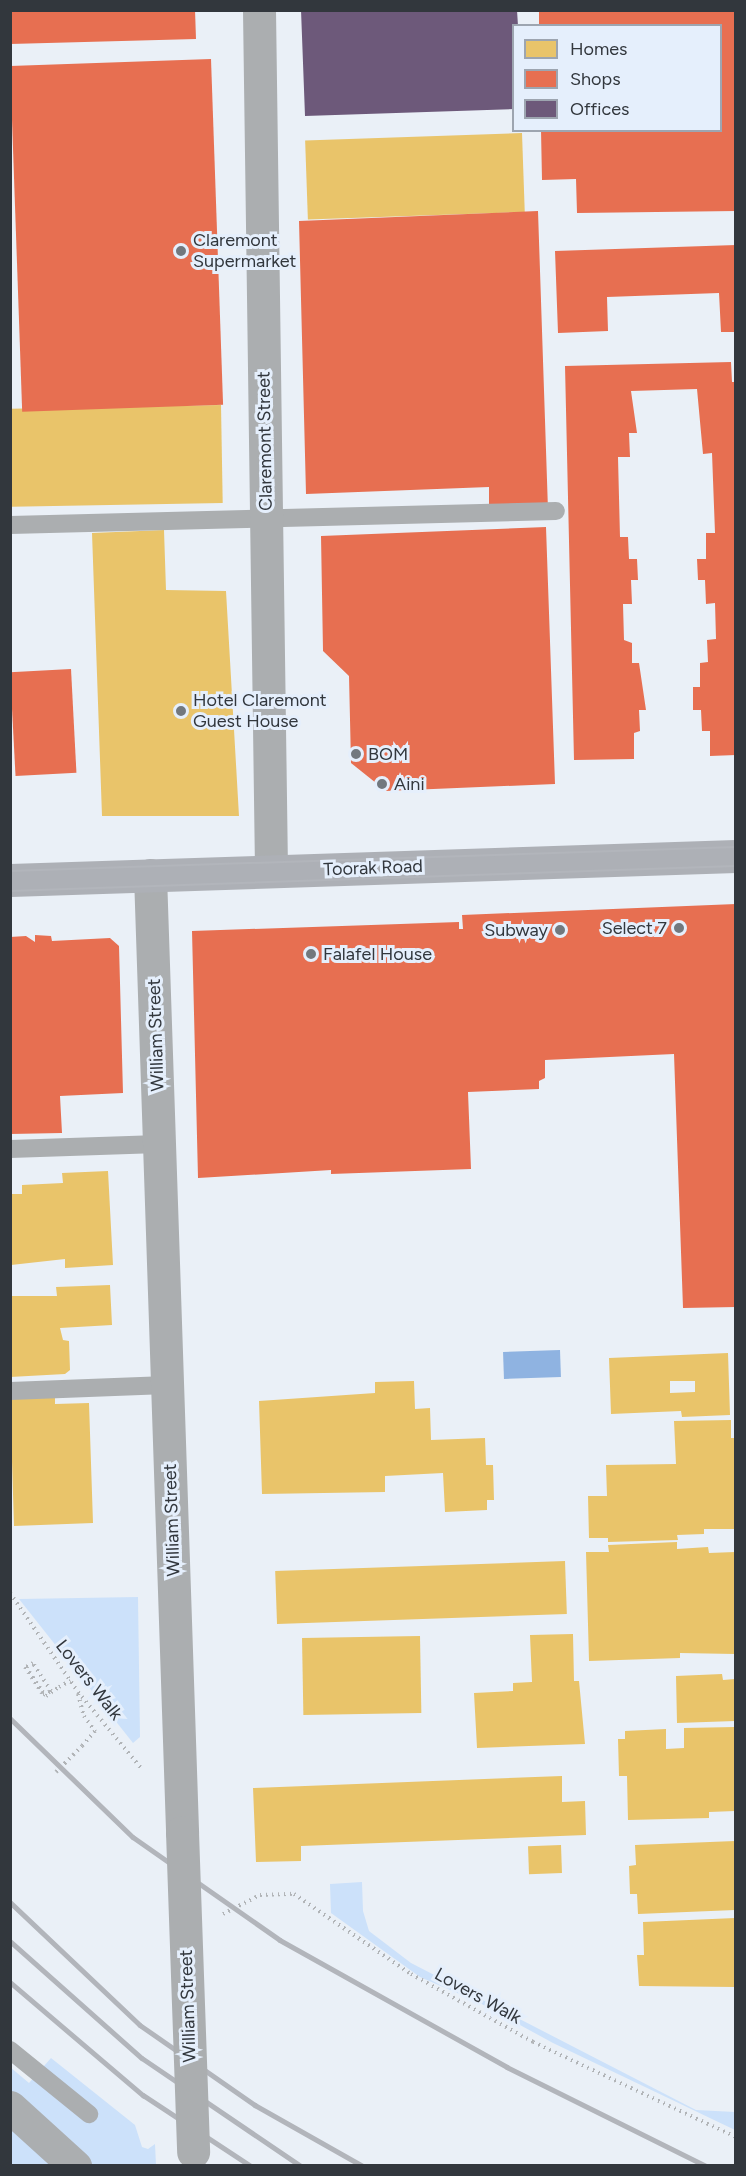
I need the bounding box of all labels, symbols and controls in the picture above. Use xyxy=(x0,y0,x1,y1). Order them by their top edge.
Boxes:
legend xyxy=(512,24,722,132)
text: Homes xyxy=(570,38,628,60)
text: Shops xyxy=(570,68,621,90)
text: Offices xyxy=(570,98,629,120)
place label: Claremont Supermarket xyxy=(193,230,296,272)
marker: Claremont Supermarket xyxy=(174,244,188,258)
street label: Claremont Street xyxy=(253,371,277,511)
place label: Hotel Claremont Guest House xyxy=(193,690,327,732)
marker: Hotel Claremont Guest House xyxy=(174,704,188,718)
place label: BOM xyxy=(368,743,408,765)
marker: BOM xyxy=(349,747,363,761)
place label: Aini xyxy=(394,773,425,795)
marker: Aini xyxy=(375,777,389,791)
street label: Toorak Road xyxy=(323,855,423,881)
place label: Select 7 xyxy=(602,917,667,939)
place label: Subway xyxy=(484,919,548,941)
marker: Select 7 xyxy=(672,921,686,935)
marker: Subway xyxy=(553,923,567,937)
place label: Falafel House xyxy=(323,943,432,965)
marker: Falafel House xyxy=(304,947,318,961)
street label: William Street xyxy=(143,978,169,1092)
street label: William Street xyxy=(159,1463,185,1577)
street label: Lovers Walk xyxy=(51,1636,127,1724)
street label: William Street xyxy=(175,1949,201,2063)
street label: Lovers Walk xyxy=(431,1963,525,2029)

